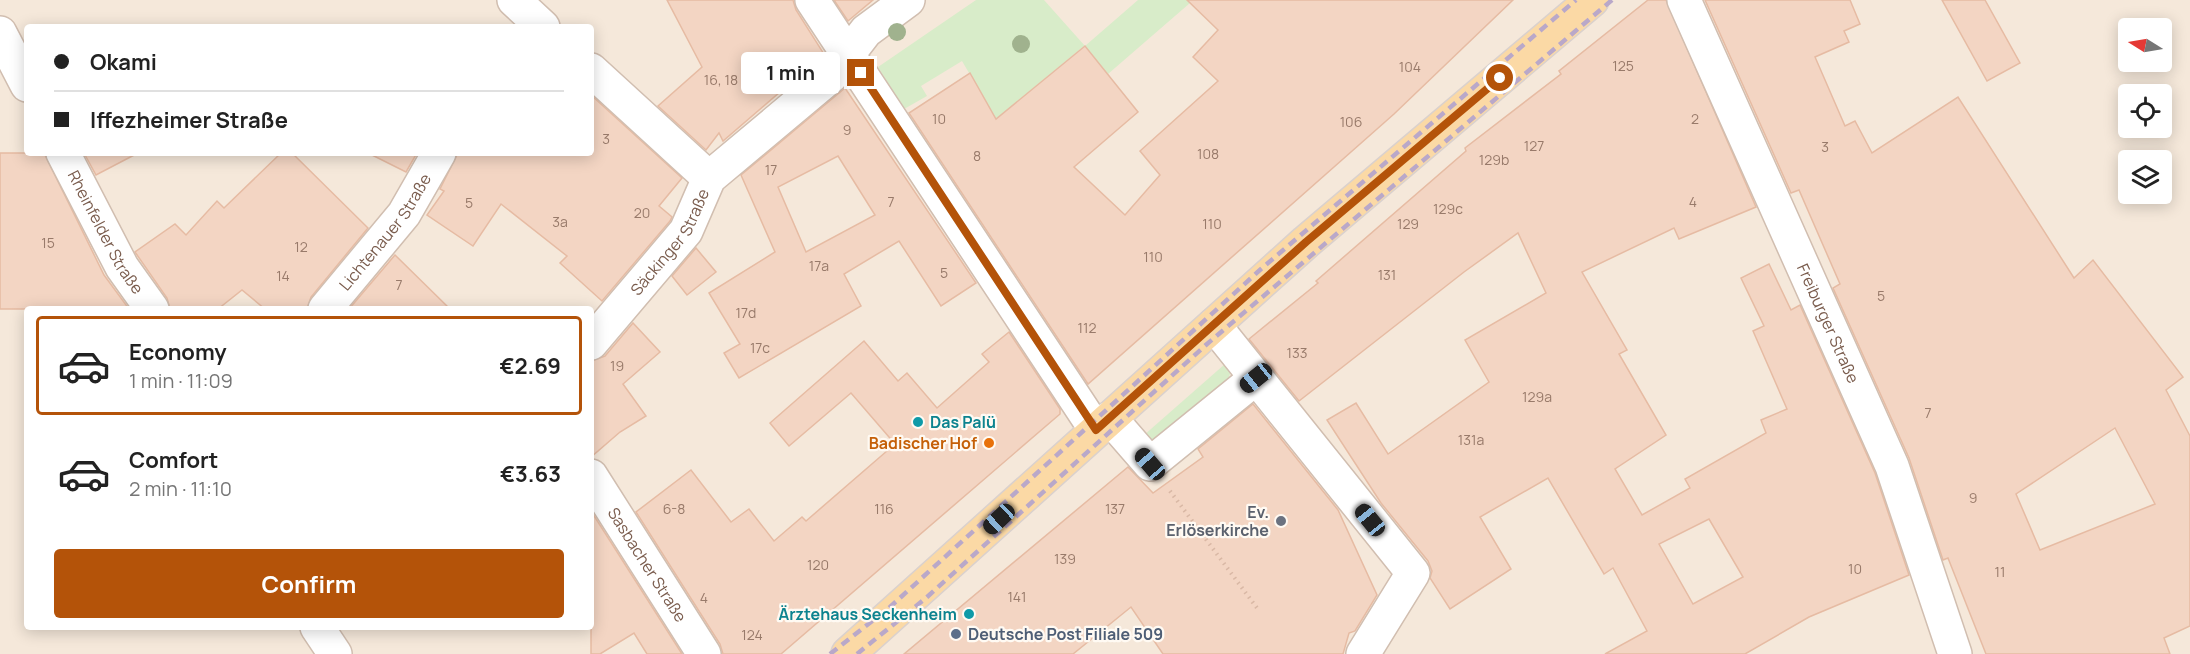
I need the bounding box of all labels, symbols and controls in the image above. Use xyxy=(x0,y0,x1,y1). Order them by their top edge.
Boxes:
north arrow xyxy=(2118,18,2172,72)
map controls xyxy=(2118,18,2172,204)
text: Okami xyxy=(90,47,157,77)
callout: 1 min xyxy=(741,52,840,94)
house number: 125 xyxy=(1612,56,1634,75)
house number: 104 xyxy=(1399,57,1421,76)
text: 1 min xyxy=(766,59,815,86)
route end xyxy=(847,59,874,86)
route start xyxy=(1486,64,1513,91)
house number: 16, 18 xyxy=(704,70,738,89)
button: locate xyxy=(2118,84,2172,138)
text: Iffezheimer Straße xyxy=(90,105,288,135)
house number: 10 xyxy=(932,109,946,128)
house number: 2 xyxy=(1691,109,1699,128)
house number: 106 xyxy=(1340,112,1362,131)
house number: 9 xyxy=(843,120,851,139)
house number: 3 xyxy=(602,129,610,148)
house number: 127 xyxy=(1524,136,1544,155)
house number: 3 xyxy=(1821,137,1829,156)
house number: 108 xyxy=(1197,144,1219,163)
house number: 8 xyxy=(973,146,981,165)
house number: 129b xyxy=(1479,150,1509,169)
button: layers xyxy=(2118,150,2172,204)
house number: 17 xyxy=(765,160,777,179)
street label: Rheinfelder Straße xyxy=(63,167,149,298)
street label: Lichtenauer Straße xyxy=(334,169,436,295)
street label: Säckinger Straße xyxy=(625,185,714,300)
house number: 7 xyxy=(887,192,895,211)
house number: 4 xyxy=(1689,192,1697,211)
house number: 5 xyxy=(465,193,473,212)
house number: 129c xyxy=(1433,199,1463,218)
house number: 20 xyxy=(634,203,650,222)
house number: 3a xyxy=(552,212,568,231)
house number: 110 xyxy=(1202,214,1222,233)
house number: 129 xyxy=(1397,214,1419,233)
house number: 15 xyxy=(41,233,55,252)
house number: 12 xyxy=(294,237,308,256)
house number: 110 xyxy=(1143,247,1163,266)
house number: 17a xyxy=(809,256,829,275)
street label: Freiburger Straße xyxy=(1792,260,1865,386)
house number: 5 xyxy=(940,263,948,282)
house number: 131 xyxy=(1378,265,1396,284)
house number: 14 xyxy=(276,266,290,285)
house number: 7 xyxy=(395,275,403,294)
house number: 5 xyxy=(1877,286,1885,305)
house number: 17d xyxy=(736,303,756,322)
house number: 112 xyxy=(1078,318,1096,337)
text: Economy xyxy=(129,337,227,367)
house number: 17c xyxy=(750,338,770,357)
icon: car xyxy=(57,339,111,393)
house number: 133 xyxy=(1287,343,1307,362)
text: €2.69 xyxy=(499,351,561,381)
house number: 19 xyxy=(610,356,624,375)
car xyxy=(1236,360,1276,396)
text: 1 min · 11:09 xyxy=(129,367,233,394)
house number: 129a xyxy=(1522,387,1552,406)
house number: 7 xyxy=(1924,403,1932,422)
place label: Das Palü xyxy=(930,411,996,433)
marker: Das Palü xyxy=(911,415,925,429)
house number: 131a xyxy=(1458,430,1484,449)
place label: Badischer Hof xyxy=(869,432,977,454)
marker: Badischer Hof xyxy=(982,436,996,450)
text: Comfort xyxy=(129,445,218,475)
car xyxy=(1131,445,1169,483)
icon: car xyxy=(57,447,111,501)
text: €3.63 xyxy=(500,459,561,489)
text: 2 min · 11:10 xyxy=(129,475,232,502)
house number: 9 xyxy=(1969,488,1977,507)
house number: 6-8 xyxy=(663,499,685,518)
house number: 116 xyxy=(874,499,894,518)
house number: 137 xyxy=(1105,499,1125,518)
car xyxy=(980,500,1018,538)
car xyxy=(1352,500,1388,540)
place label: Ev. Erlöserkirche xyxy=(1166,501,1269,541)
street label: Sasbacher Straße xyxy=(603,503,692,626)
marker: Ev. Erlöserkirche xyxy=(1274,514,1288,528)
button: Confirm xyxy=(54,549,564,618)
house number: 139 xyxy=(1054,549,1076,568)
house number: 120 xyxy=(807,555,829,574)
house number: 10 xyxy=(1848,559,1862,578)
house number: 11 xyxy=(1995,562,2005,581)
house number: 141 xyxy=(1007,587,1027,606)
house number: 4 xyxy=(700,588,708,607)
place label: Ärztehaus Seckenheim xyxy=(778,603,957,625)
marker: Ärztehaus Seckenheim xyxy=(962,607,976,621)
place label: Deutsche Post Filiale 509 xyxy=(968,623,1163,645)
house number: 124 xyxy=(741,625,763,644)
marker: Deutsche Post Filiale 509 xyxy=(949,627,963,641)

